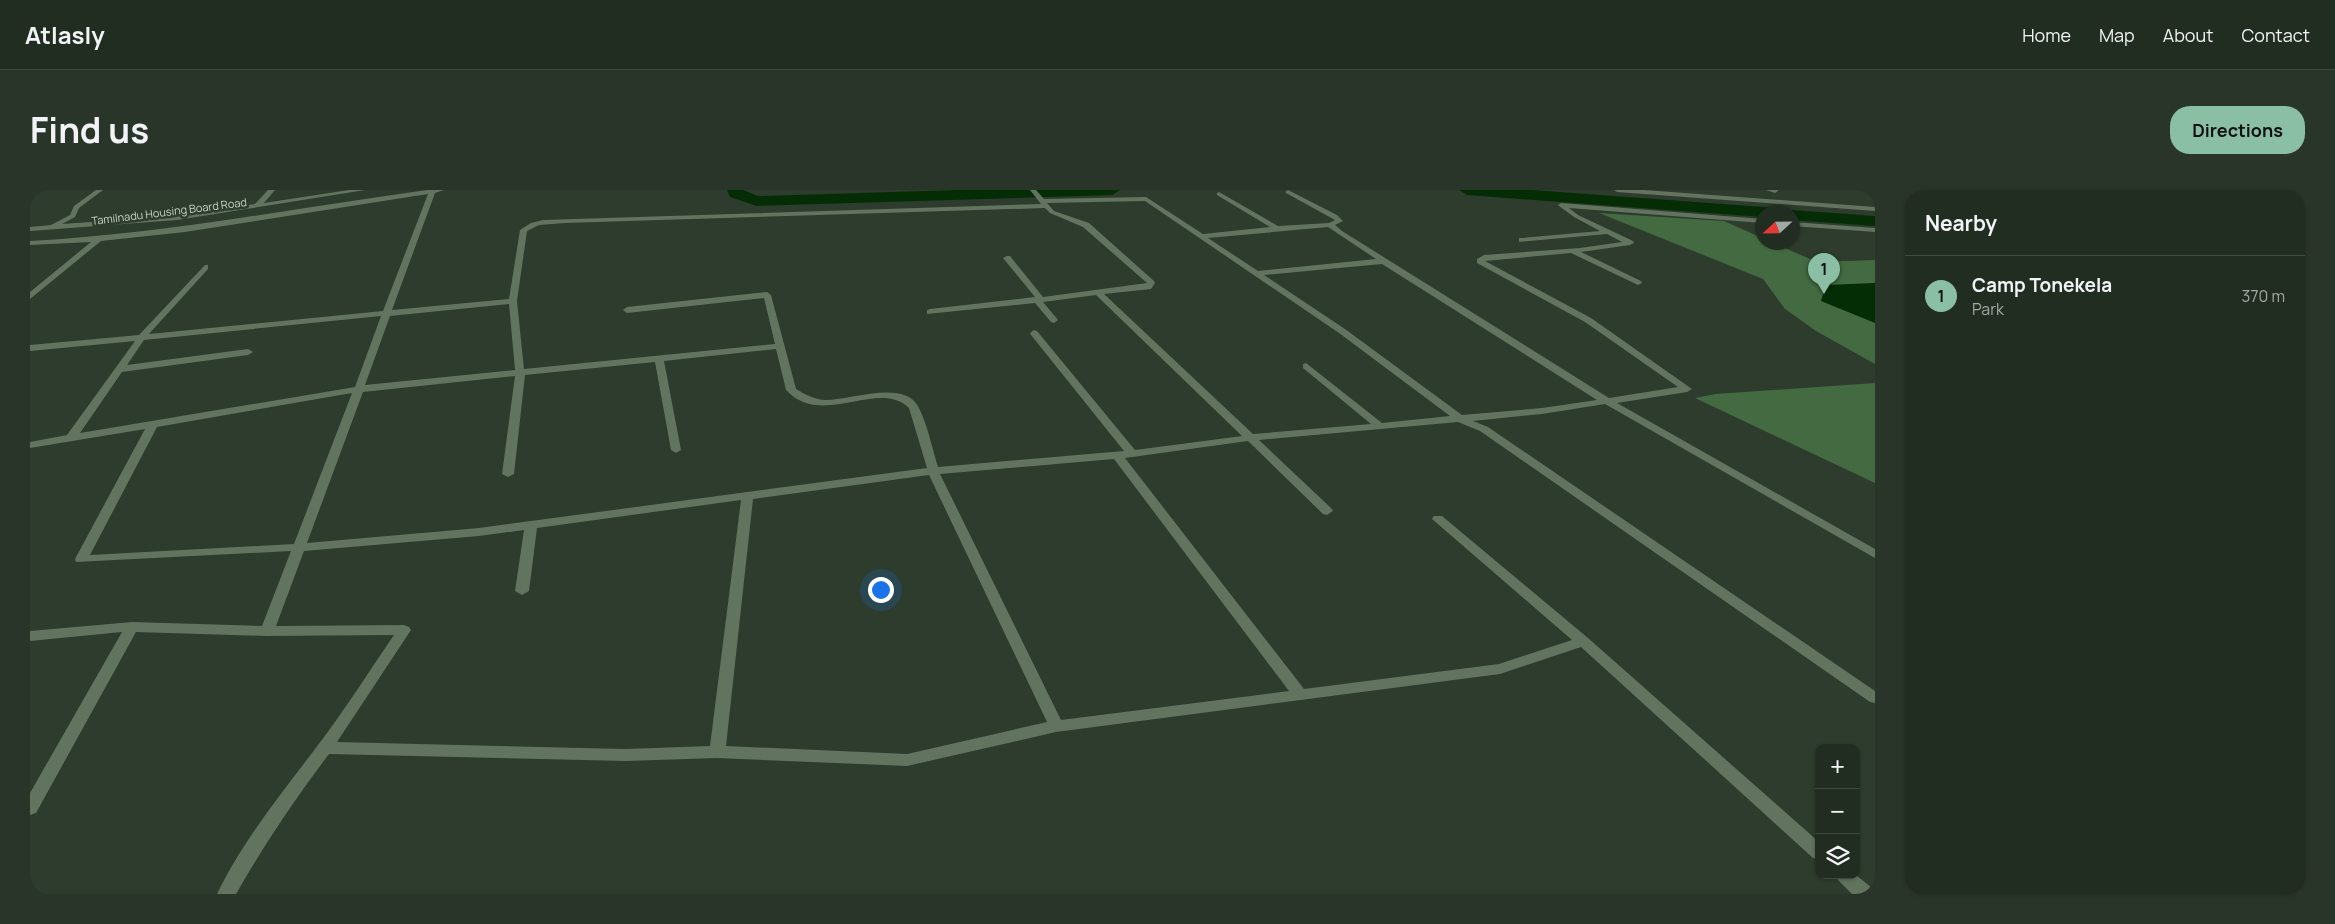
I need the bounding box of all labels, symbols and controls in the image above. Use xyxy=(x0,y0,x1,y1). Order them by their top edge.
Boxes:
text: Atlasly xyxy=(25,18,105,51)
text: Home xyxy=(2022,23,2071,47)
text: Map xyxy=(2099,23,2135,47)
text: About xyxy=(2163,23,2213,47)
text: Contact xyxy=(2241,23,2310,47)
text: Find us xyxy=(30,106,149,154)
button: Directions xyxy=(2170,106,2305,154)
street label: Tamilnadu Housing Board Road xyxy=(90,194,248,228)
north arrow xyxy=(1755,205,1800,250)
text: Nearby xyxy=(1925,209,1997,237)
pin: 1 xyxy=(1808,253,1840,294)
text: Camp Tonekela xyxy=(1972,272,2112,298)
text: 1 xyxy=(1937,285,1945,307)
text: 370 m xyxy=(2242,285,2285,307)
text: Park xyxy=(1972,298,2004,320)
your location xyxy=(868,577,894,603)
map controls xyxy=(1815,744,1860,879)
button: + xyxy=(1815,744,1860,789)
button: − xyxy=(1815,789,1860,834)
button: layers xyxy=(1815,834,1860,879)

